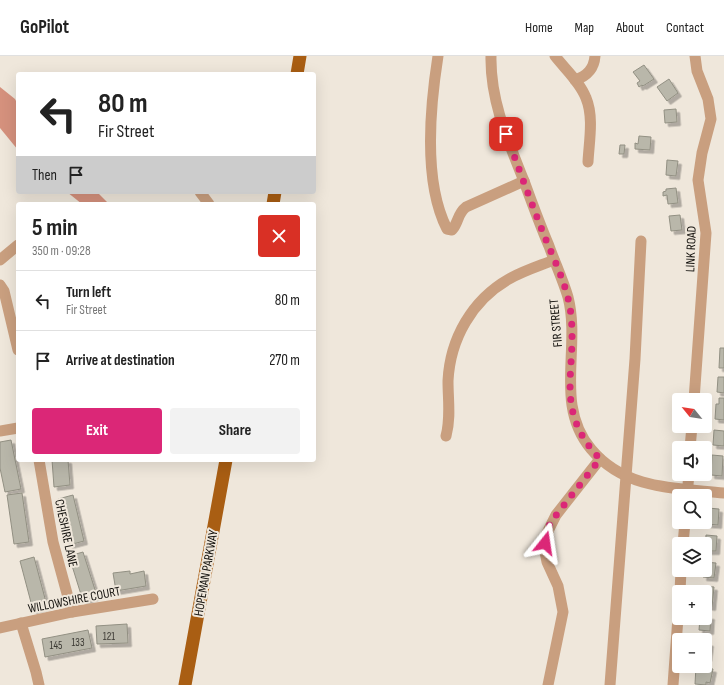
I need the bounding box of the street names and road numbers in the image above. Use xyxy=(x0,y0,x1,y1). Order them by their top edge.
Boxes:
street label: LINK ROAD xyxy=(682,226,700,272)
street label: FIR STREET xyxy=(546,298,566,348)
street label: CHESHIRE LANE xyxy=(51,498,81,569)
street label: HOPEMAN PARKWAY xyxy=(191,528,222,618)
street label: WILLOWSHIRE COURT xyxy=(27,583,122,617)

